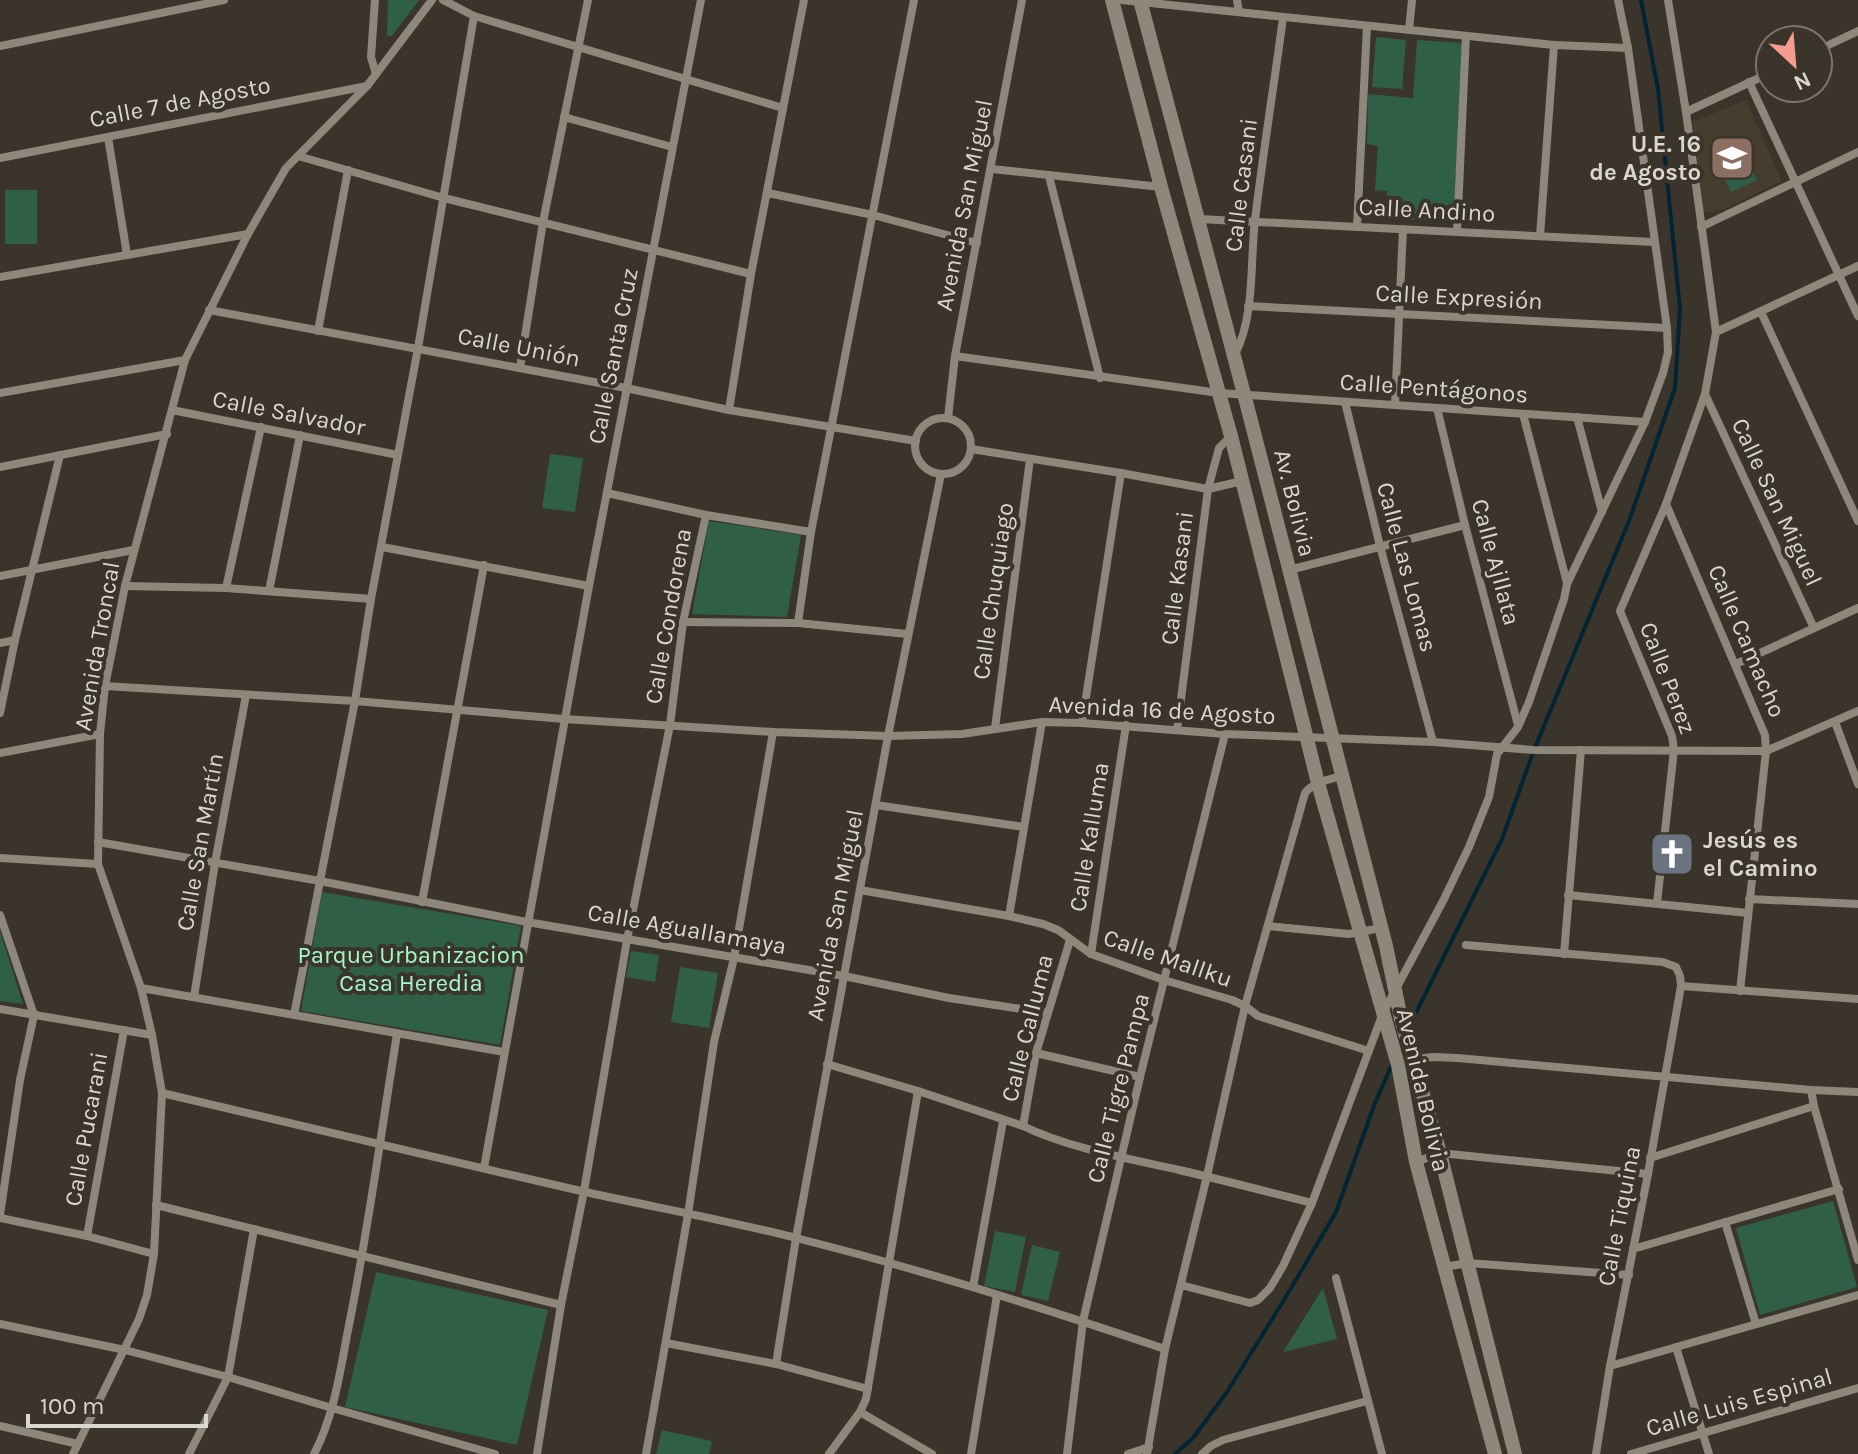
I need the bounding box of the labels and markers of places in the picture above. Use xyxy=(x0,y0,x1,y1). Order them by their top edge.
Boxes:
place label: U.E. 16 de Agosto xyxy=(1589,130,1701,186)
school or university icon: U.E. 16 de Agosto xyxy=(1708,134,1756,182)
place label: Jesús es el Camino xyxy=(1703,826,1818,882)
church icon: Jesús es el Camino xyxy=(1648,830,1696,878)

